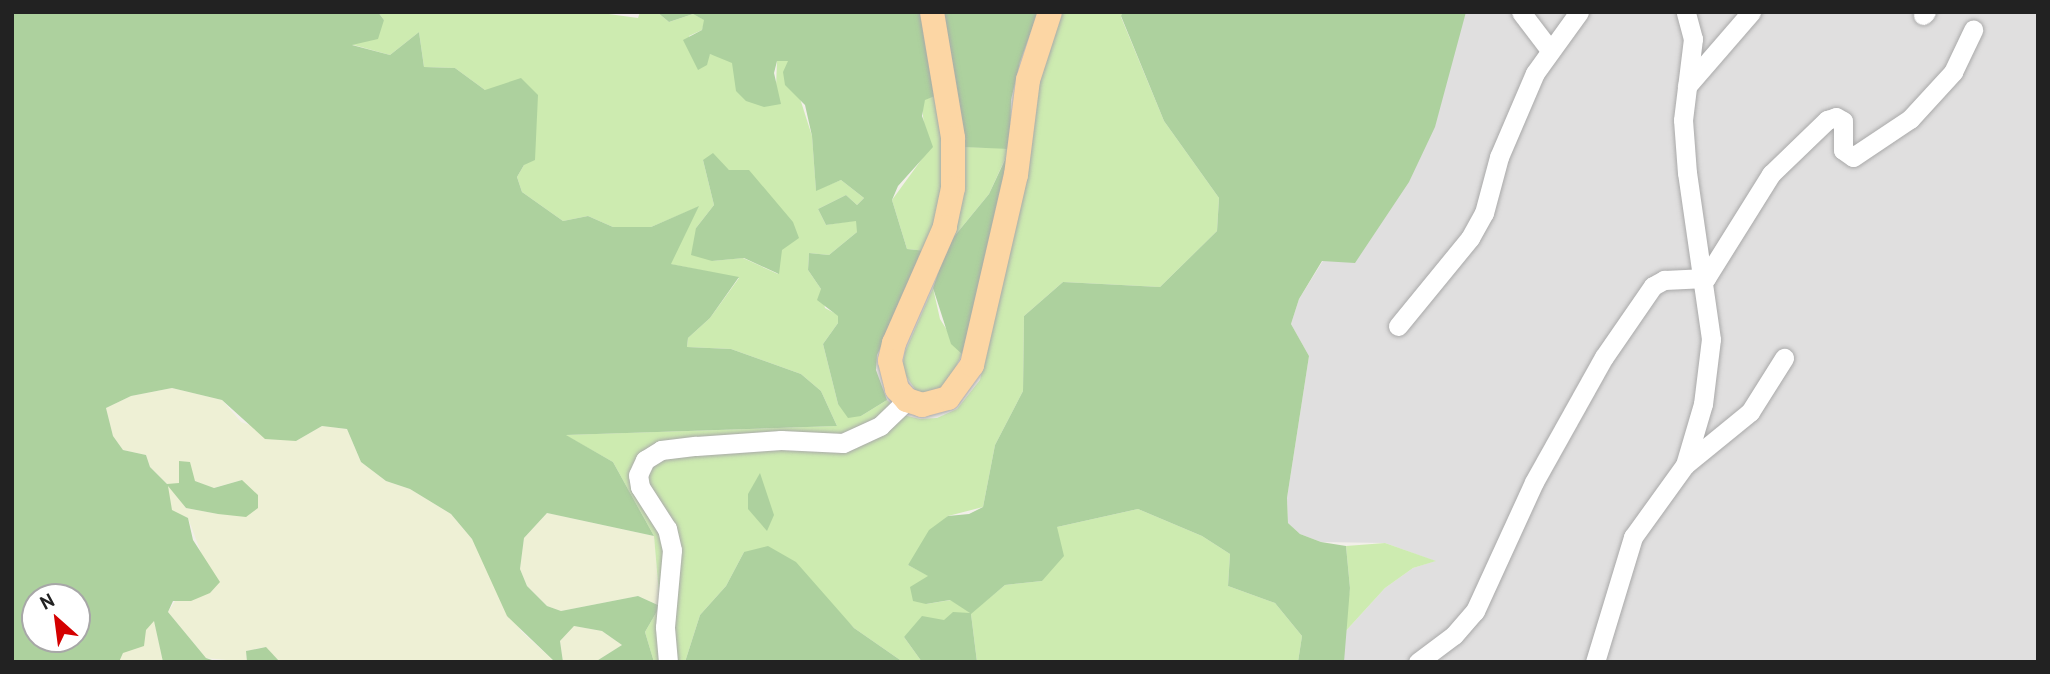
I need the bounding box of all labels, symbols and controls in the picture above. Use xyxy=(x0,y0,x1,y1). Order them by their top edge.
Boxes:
north arrow xyxy=(21,583,91,653)
text: N xyxy=(36,588,58,615)

